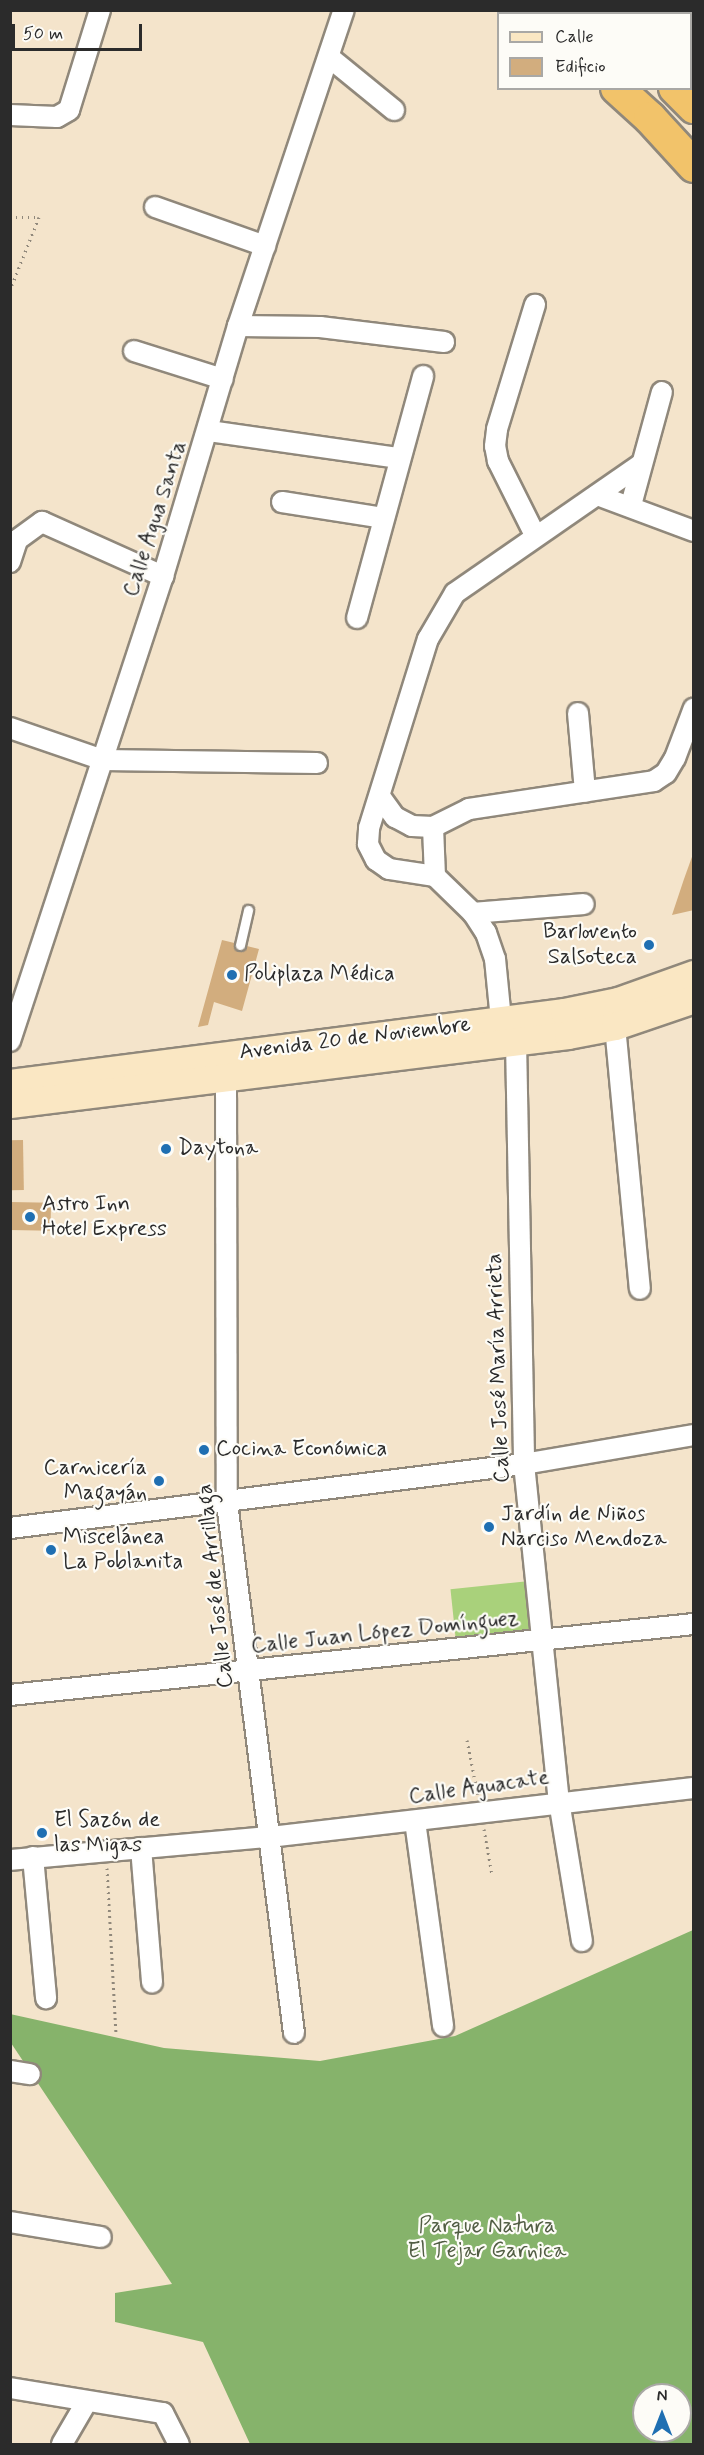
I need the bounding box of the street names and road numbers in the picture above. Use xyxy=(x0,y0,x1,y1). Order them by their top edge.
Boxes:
street label: Calle Agua Santa xyxy=(119,439,193,599)
street label: Avenida 20 de Noviembre xyxy=(238,1012,472,1066)
street label: Calle José María Arrieta xyxy=(482,1252,516,1484)
street label: Calle José de Arrillaga xyxy=(192,1481,240,1691)
street label: Calle Juan López Domínguez xyxy=(250,1606,520,1660)
street label: Calle Aguacate xyxy=(408,1765,550,1811)

